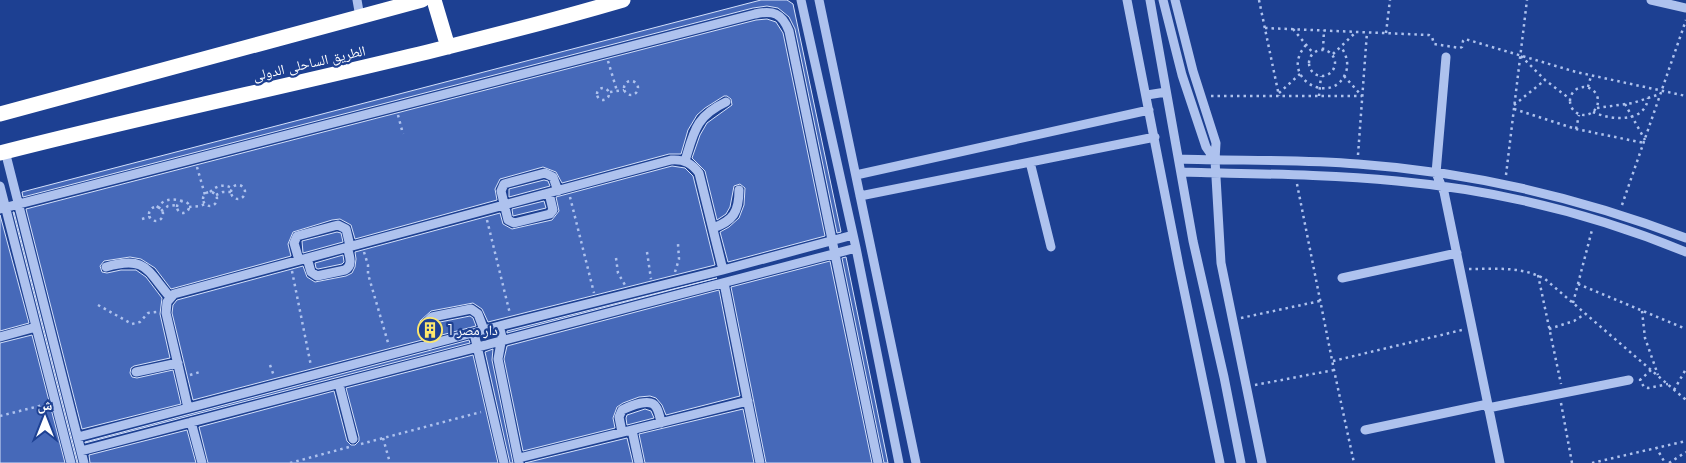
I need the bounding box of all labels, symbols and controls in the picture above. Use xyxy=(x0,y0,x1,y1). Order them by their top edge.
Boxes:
street label: الطريق الساحلى الدولى xyxy=(251,41,367,86)
building icon: دار مصر 1 xyxy=(417,317,443,343)
place label: دار مصر 1 xyxy=(448,321,498,339)
north arrow xyxy=(20,393,70,443)
text: ش xyxy=(38,396,53,414)

